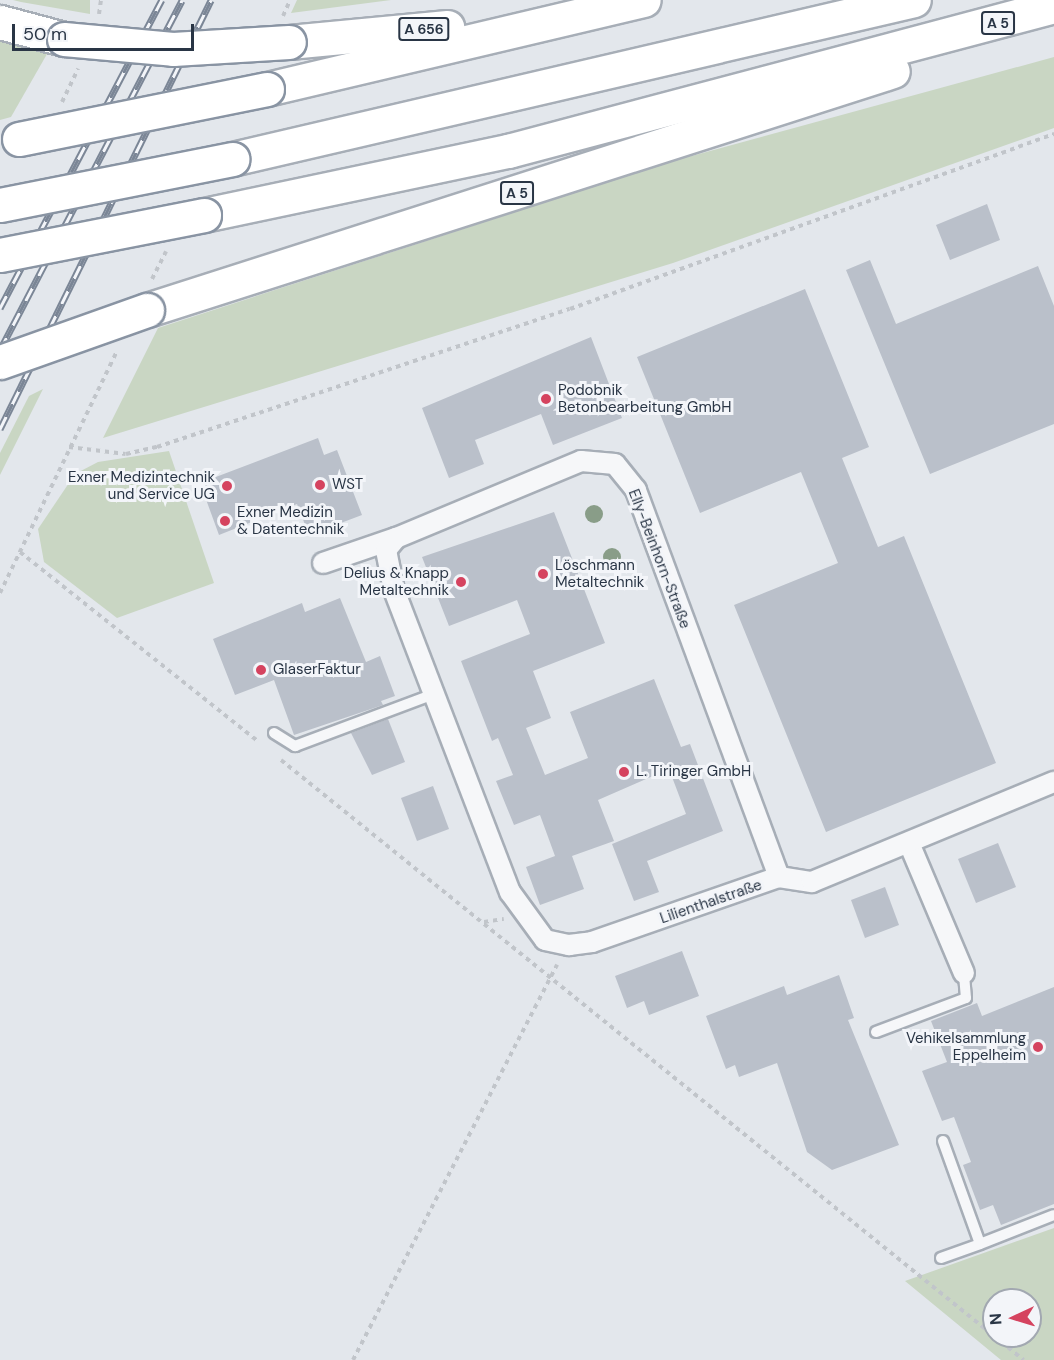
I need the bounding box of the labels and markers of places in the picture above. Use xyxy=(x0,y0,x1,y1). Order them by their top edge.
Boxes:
place label: Podobnik Betonbearbeitung GmbH xyxy=(558,381,731,416)
marker: Podobnik Betonbearbeitung GmbH xyxy=(539,392,553,406)
place label: Exner Medizintechnik und Service UG xyxy=(68,468,215,503)
place label: WST xyxy=(332,476,363,494)
marker: WST xyxy=(313,478,327,492)
marker: Exner Medizintechnik und Service UG xyxy=(220,479,234,493)
place label: Exner Medizin & Datentechnik xyxy=(237,503,344,538)
marker: Exner Medizin & Datentechnik xyxy=(218,514,232,528)
place label: Löschmann Metaltechnik xyxy=(555,556,644,591)
place label: Delius & Knapp Metaltechnik xyxy=(344,564,449,599)
marker: Löschmann Metaltechnik xyxy=(536,567,550,581)
marker: Delius & Knapp Metaltechnik xyxy=(454,575,468,589)
place label: GlaserFaktur xyxy=(273,661,361,679)
marker: GlaserFaktur xyxy=(254,663,268,677)
place label: L. Tiringer GmbH xyxy=(636,763,751,781)
marker: L. Tiringer GmbH xyxy=(617,765,631,779)
place label: Vehikelsammlung Eppelheim xyxy=(906,1029,1026,1064)
marker: Vehikelsammlung Eppelheim xyxy=(1031,1040,1045,1054)

